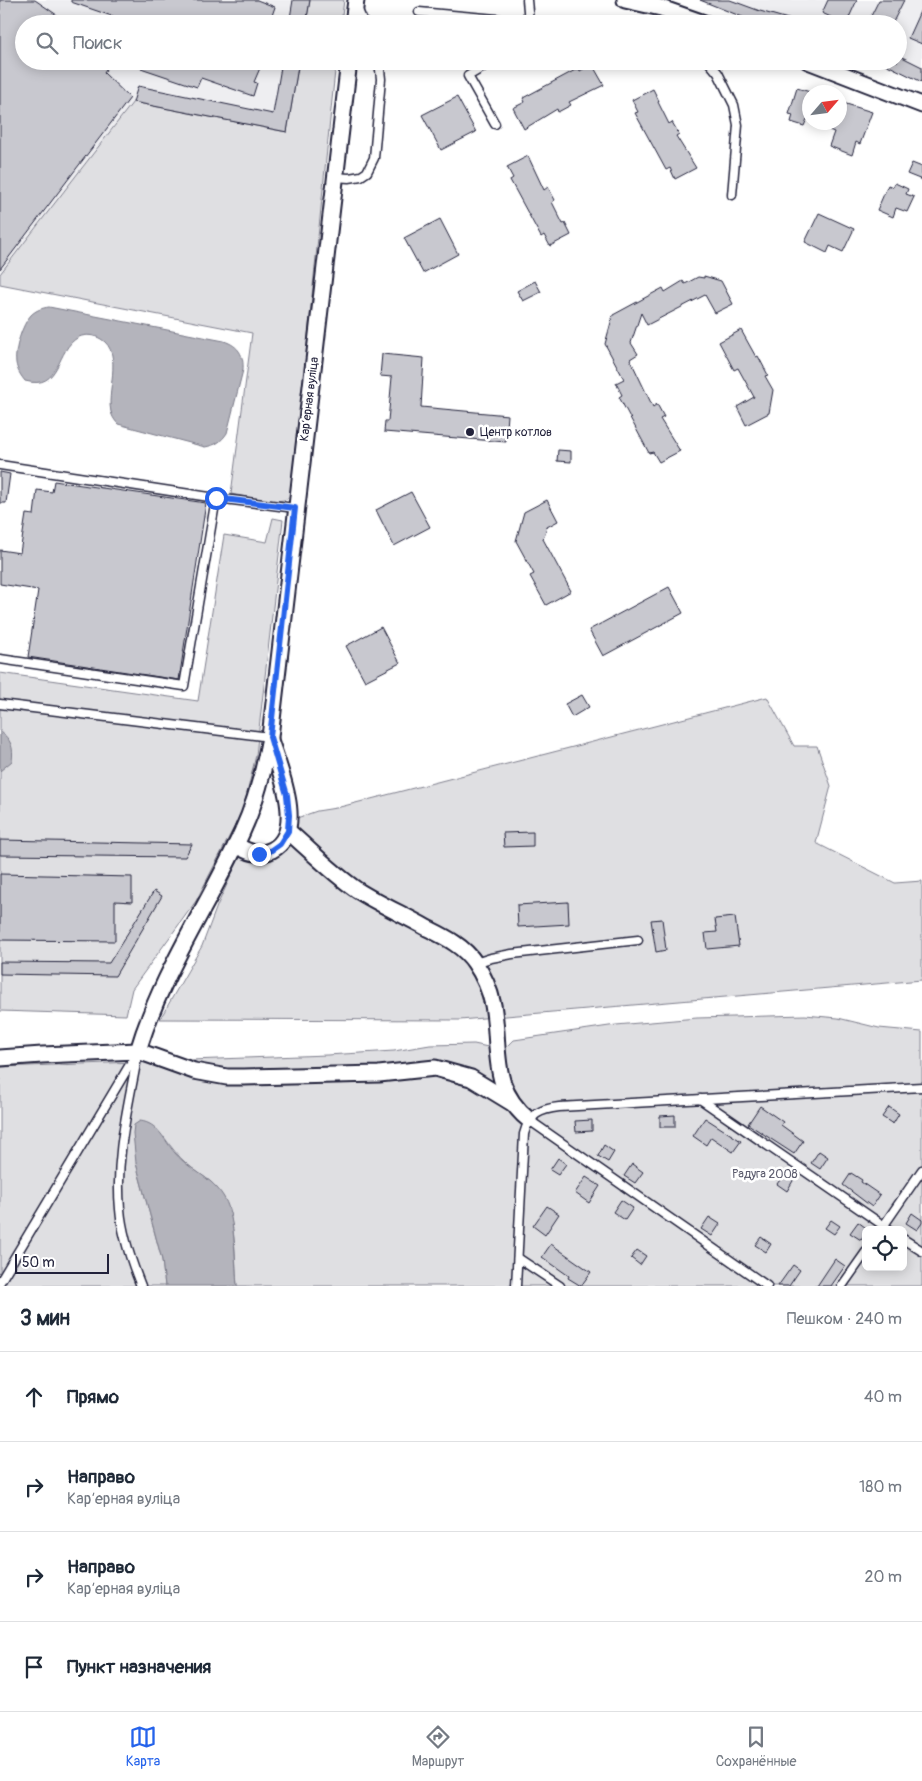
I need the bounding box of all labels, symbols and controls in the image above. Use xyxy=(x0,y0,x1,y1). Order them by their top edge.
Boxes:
search box xyxy=(15,15,907,70)
icon: search xyxy=(33,29,61,57)
text: Поиск xyxy=(73,31,123,55)
north arrow xyxy=(802,85,847,130)
street label: Карʼерная вуліца xyxy=(297,356,322,442)
place label: Центр котлов xyxy=(480,425,552,440)
marker: Центр котлов xyxy=(464,426,476,438)
route start xyxy=(205,487,228,510)
route end xyxy=(248,843,271,866)
park label: Радуга 2008 xyxy=(732,1167,798,1182)
map controls xyxy=(862,1226,907,1271)
button: locate xyxy=(862,1226,907,1271)
scale bar xyxy=(15,1251,109,1274)
text: 50 m xyxy=(22,1254,55,1271)
text: 3 мин xyxy=(20,1305,70,1332)
text: Пешком · 240 m xyxy=(787,1309,902,1329)
icon: ahead xyxy=(20,1383,48,1411)
text: Прямо xyxy=(67,1385,119,1409)
text: 40 m xyxy=(864,1387,902,1407)
text: Направо xyxy=(67,1465,135,1489)
icon: right xyxy=(20,1473,48,1501)
text: 180 m xyxy=(859,1477,902,1497)
text: Карʼерная вуліца xyxy=(67,1489,180,1509)
text: Направо xyxy=(67,1555,135,1579)
icon: right xyxy=(20,1563,48,1591)
text: 20 m xyxy=(864,1567,902,1587)
text: Карʼерная вуліца xyxy=(67,1579,180,1599)
icon: arrive xyxy=(20,1653,48,1681)
text: Пункт назначения xyxy=(67,1655,211,1679)
tab: Карта xyxy=(126,1723,160,1770)
tab: Маршрут xyxy=(412,1723,464,1770)
tab: Сохранённые xyxy=(716,1723,796,1770)

